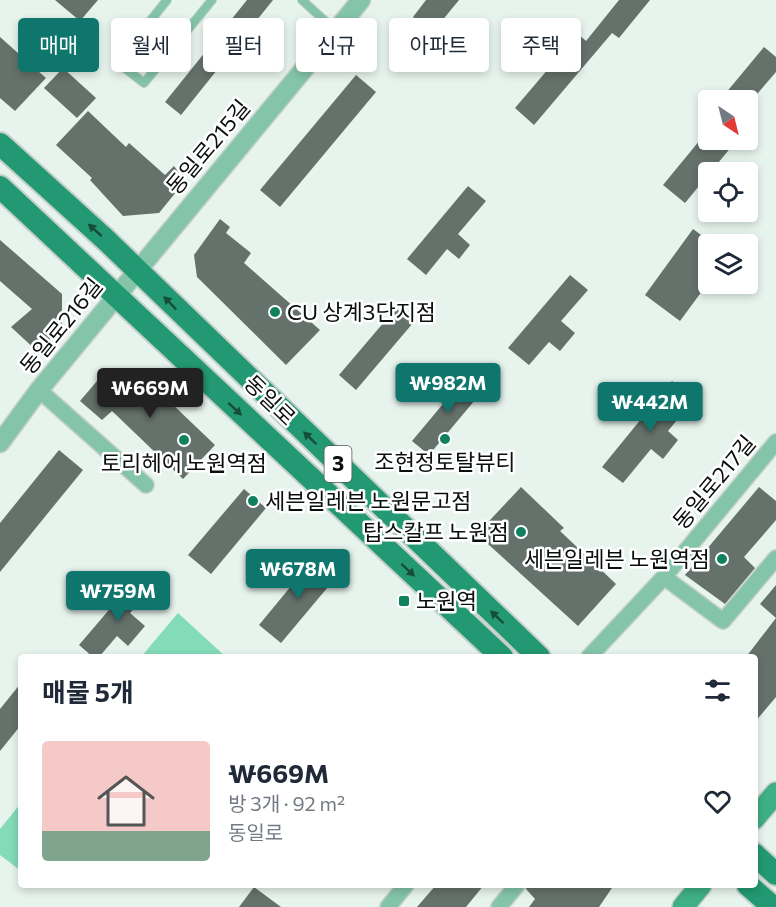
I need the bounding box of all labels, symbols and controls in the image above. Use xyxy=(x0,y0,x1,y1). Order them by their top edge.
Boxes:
chip: 매매 xyxy=(18,18,99,72)
chip: 월세 xyxy=(111,18,191,72)
chip: 필터 xyxy=(203,18,284,72)
chip: 신규 xyxy=(296,18,377,72)
chip: 아파트 xyxy=(389,18,489,72)
chip: 주택 xyxy=(501,18,581,72)
north arrow xyxy=(698,90,758,150)
map controls xyxy=(698,90,758,294)
street label: 동일로215길 xyxy=(160,94,255,199)
button: locate xyxy=(698,162,758,222)
one-way arrow xyxy=(88,224,103,237)
button: layers xyxy=(698,234,758,294)
street label: 동일로216길 xyxy=(14,272,108,379)
one-way arrow xyxy=(163,297,177,311)
place label: CU 상계3단지점 xyxy=(287,298,436,325)
marker: CU 상계3단지점 xyxy=(268,305,282,319)
pin: ₩982M xyxy=(406,363,490,414)
pin: ₩669M xyxy=(108,368,192,419)
street label: 동일로 xyxy=(239,369,302,430)
text: ₩982M xyxy=(409,370,487,394)
text: ₩669M xyxy=(111,375,189,399)
pin: ₩442M xyxy=(608,382,692,433)
text: ₩442M xyxy=(612,389,688,413)
one-way arrow xyxy=(228,401,242,415)
street label: 동일로217길 xyxy=(667,429,761,534)
one-way arrow xyxy=(304,432,318,446)
marker: 조현정토탈뷰티 xyxy=(438,432,452,446)
marker: 토리헤어 노원역점 xyxy=(177,433,191,447)
road number: 3 xyxy=(324,446,352,482)
place label: 조현정토탈뷰티 xyxy=(374,448,516,475)
place label: 토리헤어 노원역점 xyxy=(101,449,267,476)
place label: 세븐일레븐 노원문고점 xyxy=(265,487,472,514)
marker: 세븐일레븐 노원문고점 xyxy=(246,494,260,508)
place label: 탑스칼프 노원점 xyxy=(363,518,509,545)
marker: 탑스칼프 노원점 xyxy=(514,525,528,539)
place label: 세븐일레븐 노원역점 xyxy=(524,545,710,572)
pin: ₩678M xyxy=(256,549,340,600)
marker: 세븐일레븐 노원역점 xyxy=(715,552,729,566)
text: ₩678M xyxy=(260,556,336,580)
one-way arrow xyxy=(401,563,416,577)
pin: ₩759M xyxy=(76,571,160,622)
text: ₩759M xyxy=(80,578,156,602)
place label: 노원역 xyxy=(416,587,477,614)
marker: 노원역 xyxy=(397,594,411,608)
one-way arrow xyxy=(490,610,504,624)
icon: filters xyxy=(701,674,734,707)
text: 매물 5개 xyxy=(42,676,134,707)
text: ₩669M xyxy=(228,757,329,788)
icon: home xyxy=(90,765,162,837)
icon: heart xyxy=(701,785,734,818)
text: 방 3개 · 92 m² xyxy=(228,791,345,815)
text: 동일로 xyxy=(228,820,283,844)

